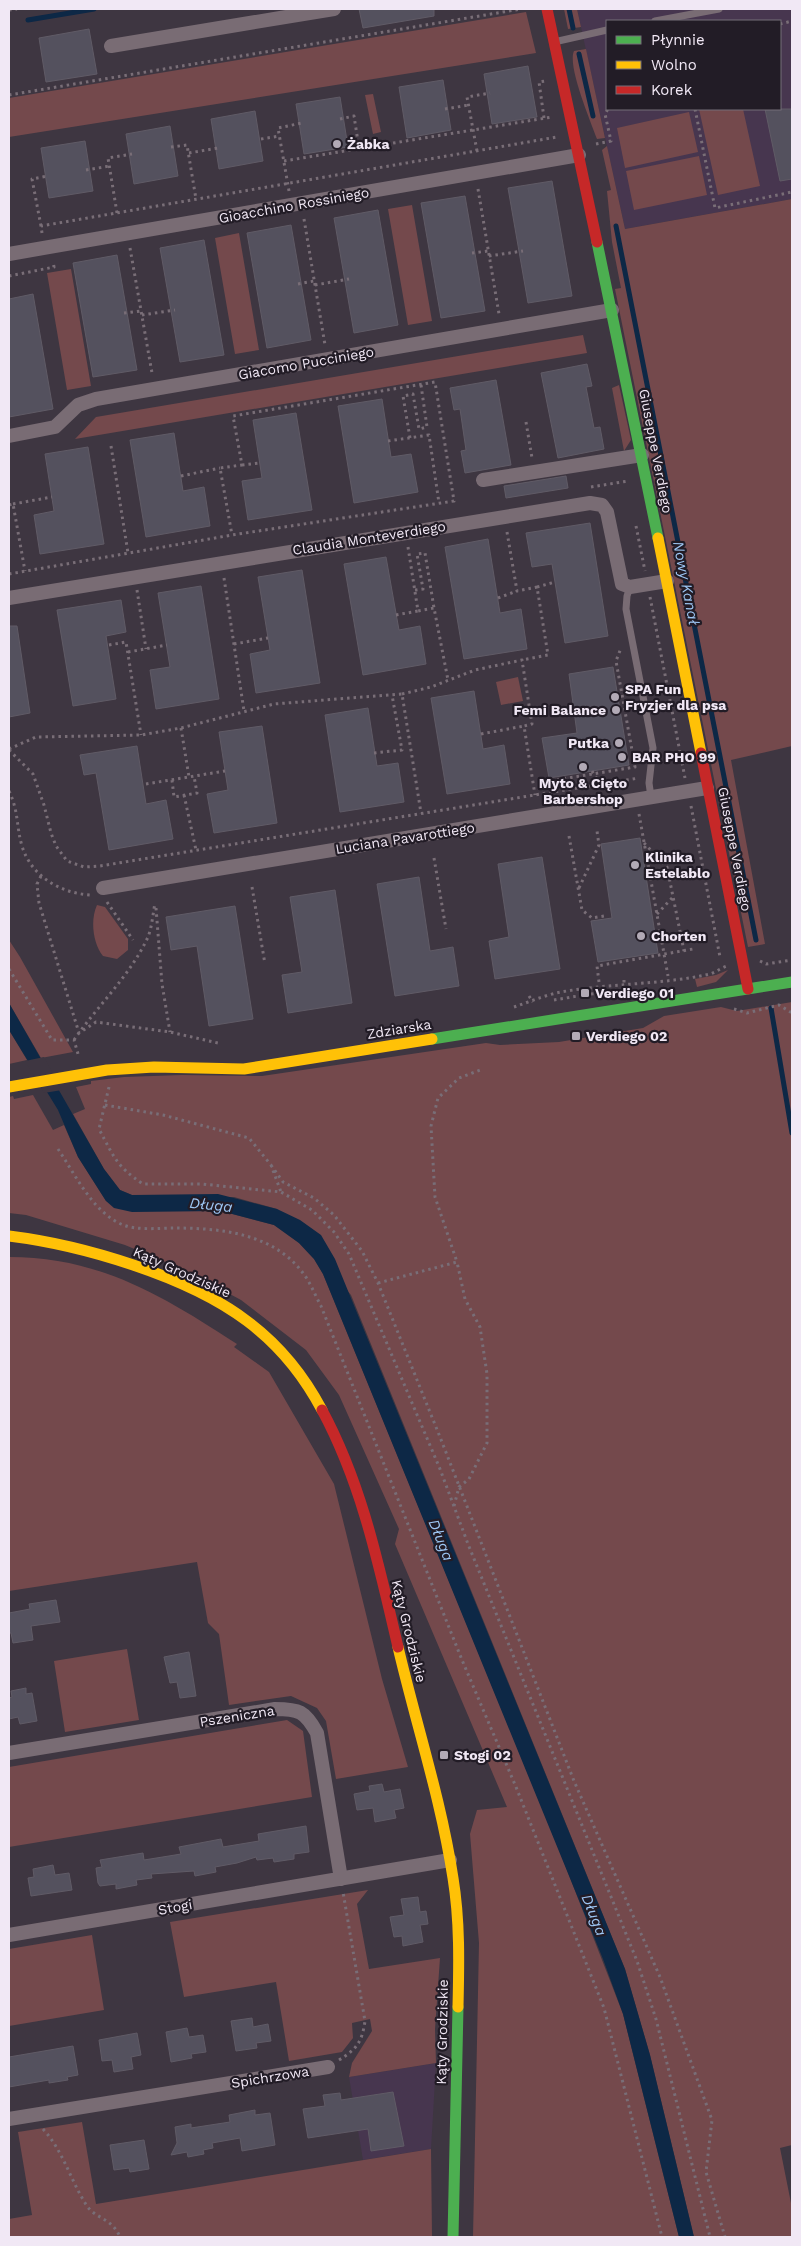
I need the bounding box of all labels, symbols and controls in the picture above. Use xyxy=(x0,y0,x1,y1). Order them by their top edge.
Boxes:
legend xyxy=(606,20,781,110)
text: Płynnie xyxy=(651,31,705,49)
text: Wolno xyxy=(651,56,697,74)
text: Korek xyxy=(651,81,693,99)
place label: Żabka xyxy=(347,136,390,152)
marker: Żabka xyxy=(331,138,343,150)
street label: Gioacchino Rossiniego xyxy=(218,184,370,226)
street label: Giacomo Pucciniego xyxy=(237,343,375,383)
street label: Giuseppe Verdiego xyxy=(636,387,676,515)
street label: Claudia Monteverdiego xyxy=(291,518,447,558)
water label: Nowy Kanał xyxy=(669,540,703,627)
place label: SPA Fun Fryzjer dla psa xyxy=(625,681,727,713)
marker: SPA Fun Fryzjer dla psa xyxy=(609,691,621,703)
place label: Femi Balance xyxy=(514,702,606,718)
marker: Femi Balance xyxy=(610,704,622,716)
place label: Putka xyxy=(568,735,610,751)
marker: Putka xyxy=(613,737,625,749)
place label: BAR PHO 99 xyxy=(632,749,716,765)
marker: BAR PHO 99 xyxy=(616,751,628,763)
marker: Myto & Cięto Barbershop xyxy=(577,761,589,773)
place label: Myto & Cięto Barbershop xyxy=(539,775,627,807)
street label: Giuseppe Verdiego xyxy=(715,785,755,913)
street label: Luciana Pavarottiego xyxy=(334,819,476,857)
place label: Klinika Estelablo xyxy=(645,849,710,881)
marker: Klinika Estelablo xyxy=(629,859,641,871)
place label: Chorten xyxy=(651,928,706,944)
marker: Chorten xyxy=(635,930,647,942)
place label: Verdiego 01 xyxy=(595,985,674,1001)
marker: Verdiego 01 xyxy=(579,987,591,999)
street label: Zdziarska xyxy=(366,1016,432,1042)
place label: Verdiego 02 xyxy=(586,1028,667,1044)
marker: Verdiego 02 xyxy=(570,1030,582,1042)
water label: Długa xyxy=(189,1194,233,1216)
street label: Kąty Grodziskie xyxy=(131,1243,233,1301)
water label: Długa xyxy=(425,1517,457,1563)
street label: Kąty Grodziskie xyxy=(389,1578,429,1684)
street label: Pszeniczna xyxy=(198,1702,276,1730)
place label: Stogi 02 xyxy=(454,1747,511,1763)
marker: Stogi 02 xyxy=(438,1749,450,1761)
water label: Długa xyxy=(578,1892,610,1938)
street label: Stogi xyxy=(157,1896,193,1918)
street label: Kąty Grodziskie xyxy=(433,1979,451,2085)
street label: Spichrzowa xyxy=(230,2063,310,2091)

